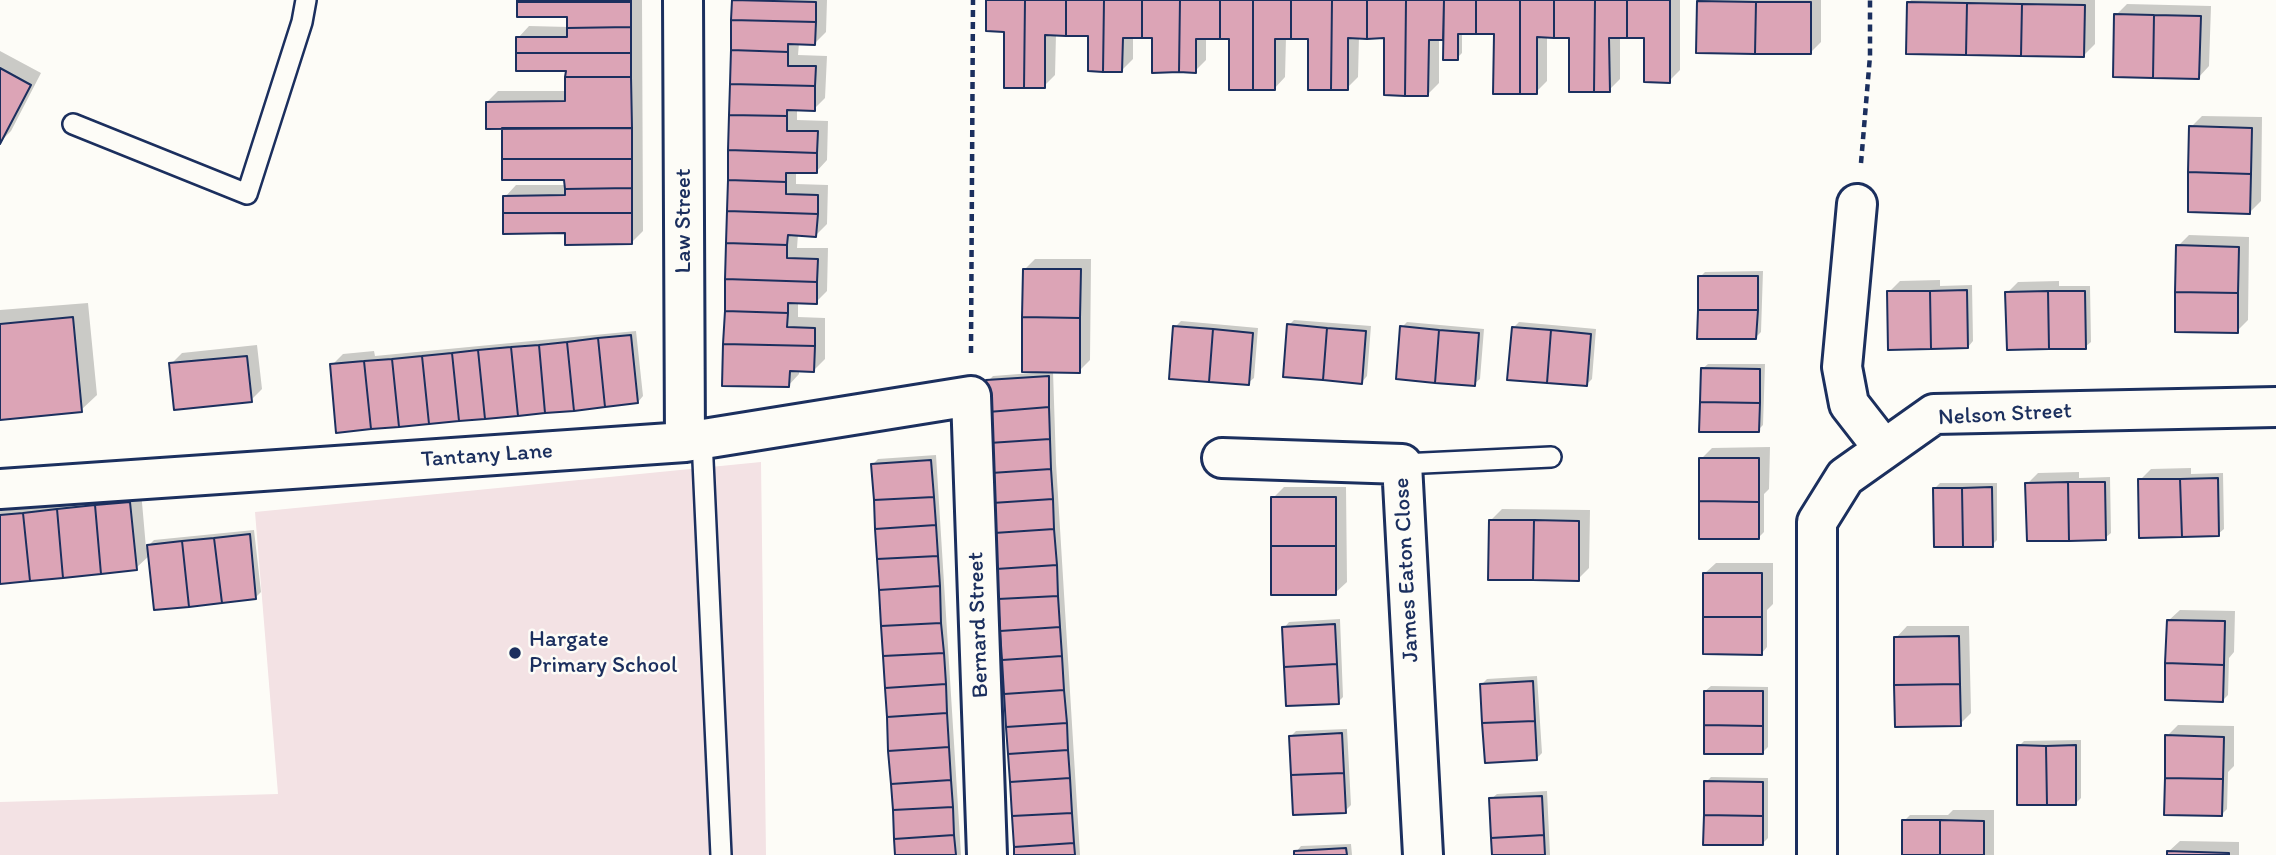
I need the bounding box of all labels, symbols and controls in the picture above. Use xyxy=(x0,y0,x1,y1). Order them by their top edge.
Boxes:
street label: Law Street xyxy=(670,168,698,274)
street label: Nelson Street xyxy=(1937,398,2073,432)
street label: Tantany Lane xyxy=(420,438,554,474)
street label: James Eaton Close xyxy=(1388,477,1426,663)
street label: Bernard Street xyxy=(963,551,995,699)
place label: Hargate Primary School xyxy=(529,626,678,680)
marker: Hargate Primary School xyxy=(507,645,523,661)

